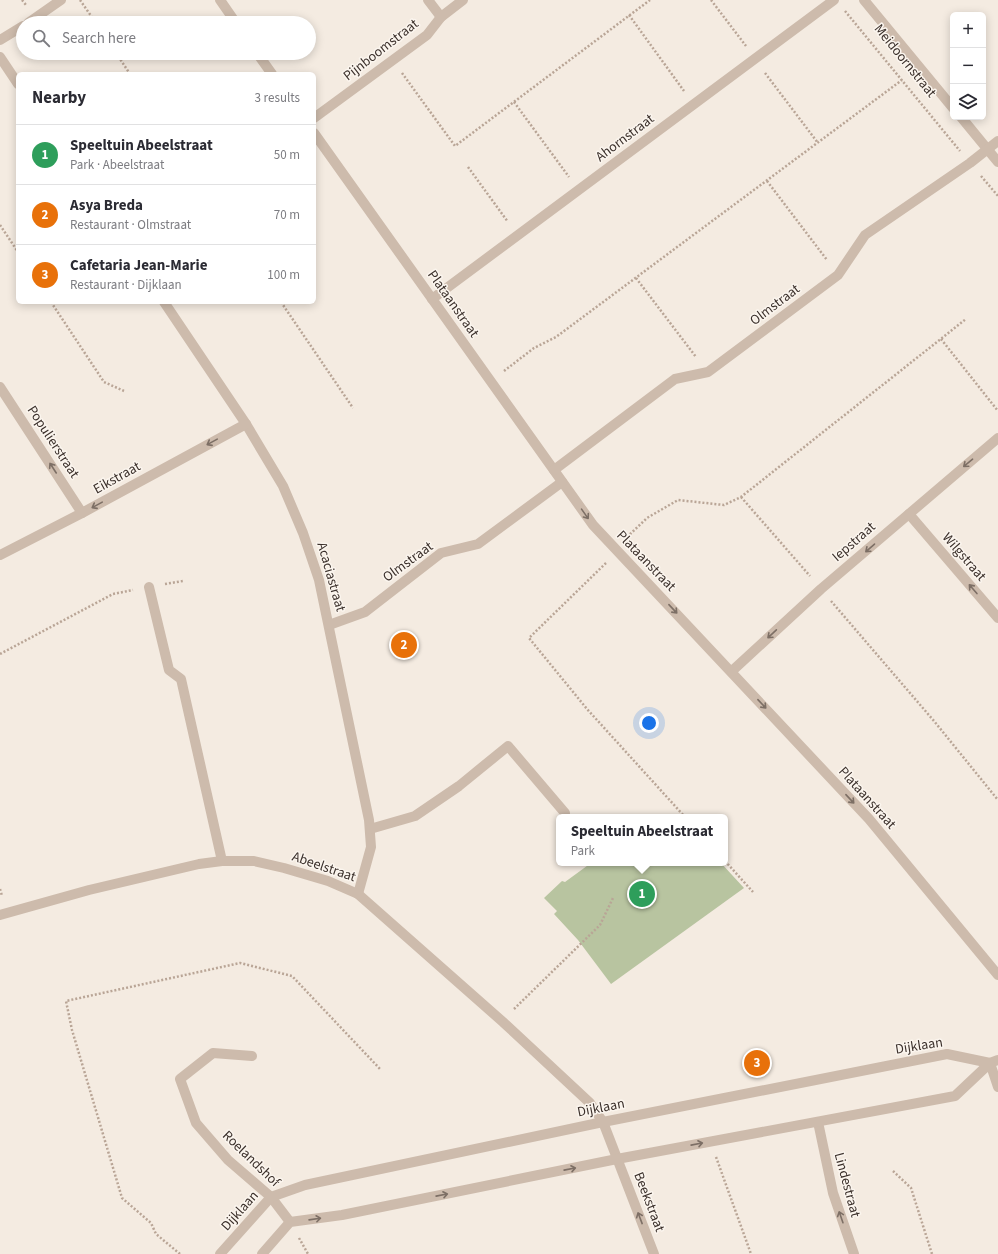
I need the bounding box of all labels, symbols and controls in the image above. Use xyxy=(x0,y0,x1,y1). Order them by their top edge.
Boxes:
map controls xyxy=(950,12,986,120)
button: + xyxy=(950,12,986,48)
street label: Pijnboomstraat xyxy=(339,14,423,86)
search box xyxy=(16,16,316,60)
street label: Meidoornstraat xyxy=(869,20,941,102)
icon: search xyxy=(30,27,52,49)
text: Search here xyxy=(62,28,136,49)
button: − xyxy=(950,48,986,84)
button: layers xyxy=(950,84,986,120)
text: Nearby xyxy=(32,86,86,110)
text: 3 results xyxy=(255,89,300,107)
street label: Ahornstraat xyxy=(591,109,659,167)
text: Speeltuin Abeelstraat xyxy=(70,135,213,156)
text: 1 xyxy=(42,146,48,164)
text: 50 m xyxy=(274,146,300,164)
text: Park · Abeelstraat xyxy=(70,156,164,174)
text: Asya Breda xyxy=(70,195,143,216)
text: 2 xyxy=(42,206,48,224)
text: 70 m xyxy=(274,206,300,224)
text: Restaurant · Olmstraat xyxy=(70,216,191,234)
text: Cafetaria Jean-Marie xyxy=(70,255,208,276)
text: 3 xyxy=(42,266,48,284)
text: 100 m xyxy=(267,266,300,284)
street label: Plataanstraat xyxy=(422,266,484,342)
text: Restaurant · Dijklaan xyxy=(70,276,182,294)
street label: Olmstraat xyxy=(746,279,804,330)
street label: Populierstraat xyxy=(22,402,84,482)
one-way arrow xyxy=(206,439,218,447)
street label: Eikstraat xyxy=(90,457,144,499)
one-way arrow xyxy=(964,458,974,467)
one-way arrow xyxy=(49,463,58,474)
one-way arrow xyxy=(92,501,104,509)
one-way arrow xyxy=(581,508,589,519)
street label: Iepstraat xyxy=(828,517,880,567)
street label: Plataanstraat xyxy=(612,526,680,596)
street label: Wilgstraat xyxy=(937,528,991,586)
street label: Olmstraat xyxy=(379,537,438,587)
street label: Acaciastraat xyxy=(312,540,351,614)
one-way arrow xyxy=(864,543,875,552)
one-way arrow xyxy=(968,583,977,594)
one-way arrow xyxy=(668,604,678,614)
one-way arrow xyxy=(768,629,778,638)
pin: 2 xyxy=(391,630,417,660)
one-way arrow xyxy=(757,699,767,709)
your location xyxy=(639,713,659,733)
street label: Plataanstraat xyxy=(833,762,901,834)
one-way arrow xyxy=(845,794,855,804)
popup xyxy=(556,814,728,866)
text: Speeltuin Abeelstraat xyxy=(571,821,713,842)
text: Park xyxy=(571,842,595,860)
street label: Abeelstraat xyxy=(289,847,359,887)
pin: 1 xyxy=(629,879,655,909)
street label: Dijklaan xyxy=(894,1032,944,1060)
pin: 3 xyxy=(744,1048,770,1078)
street label: Dijklaan xyxy=(576,1094,626,1122)
street label: Roelandshof xyxy=(218,1126,285,1192)
one-way arrow xyxy=(690,1140,703,1148)
street label: Lindestraat xyxy=(829,1150,865,1220)
one-way arrow xyxy=(563,1165,576,1173)
street label: Beekstraat xyxy=(628,1169,670,1235)
street label: Dijklaan xyxy=(217,1187,263,1235)
one-way arrow xyxy=(435,1190,448,1198)
one-way arrow xyxy=(837,1211,844,1224)
one-way arrow xyxy=(635,1212,643,1224)
one-way arrow xyxy=(308,1215,321,1223)

